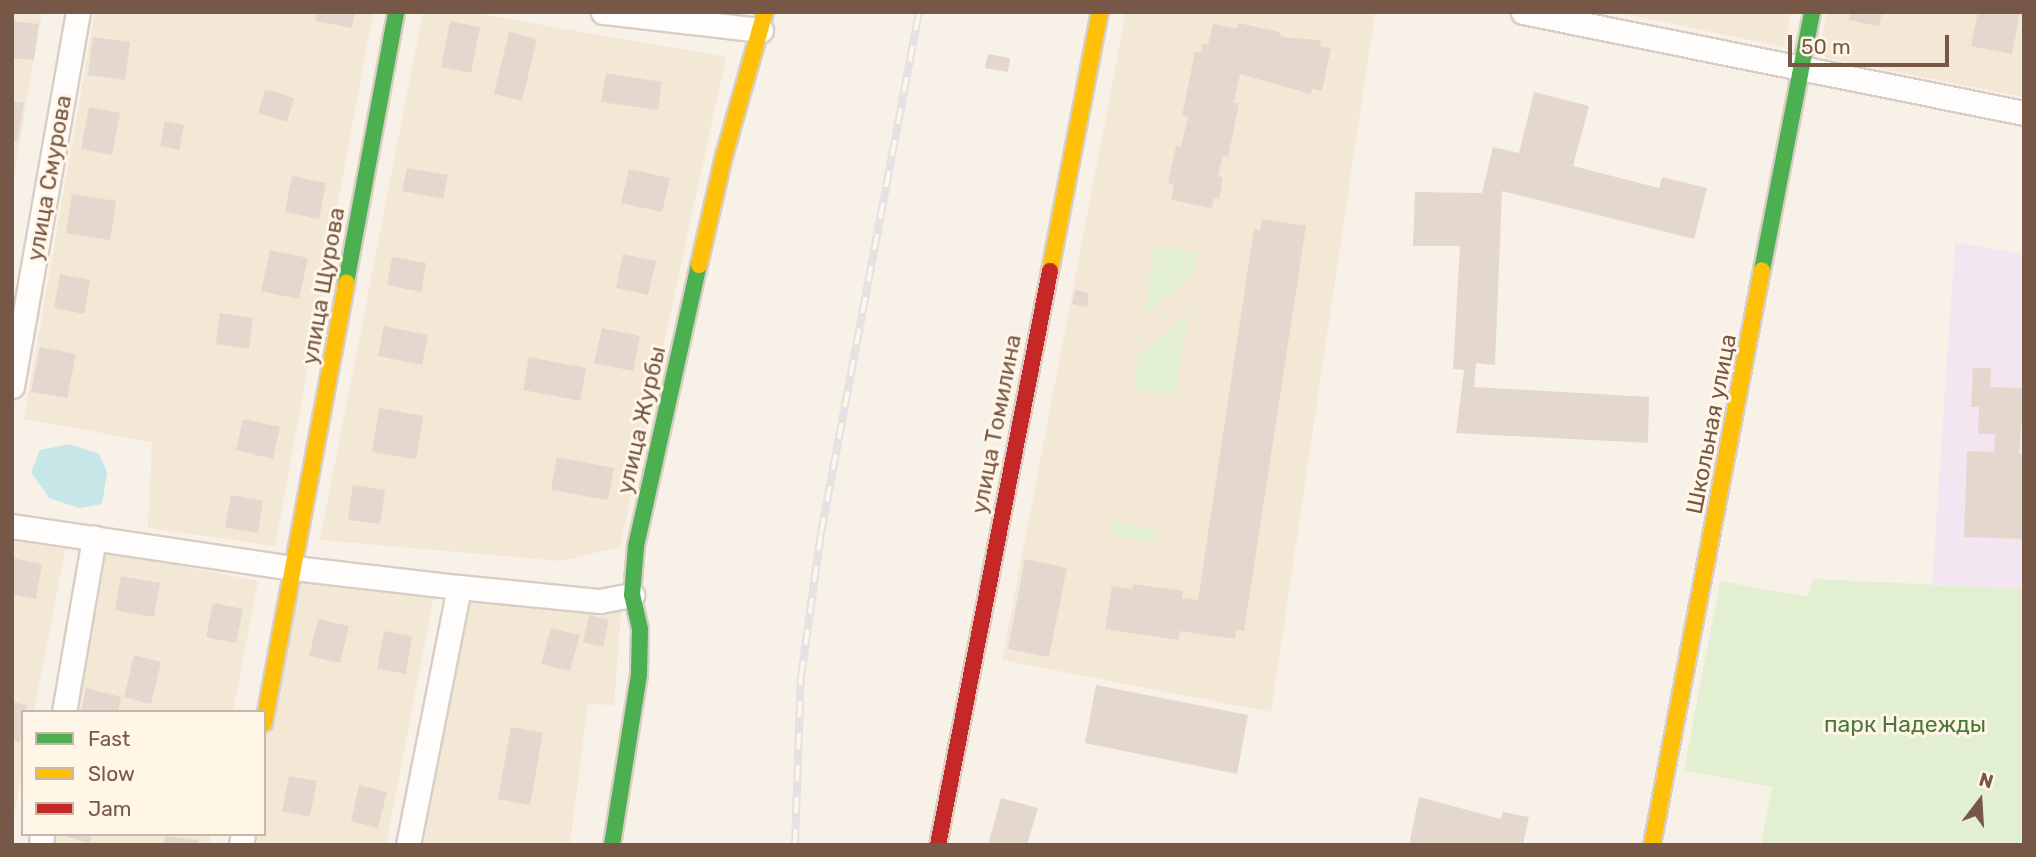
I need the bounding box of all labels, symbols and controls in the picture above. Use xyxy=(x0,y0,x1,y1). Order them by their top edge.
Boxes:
scale bar xyxy=(1791,21,1952,65)
text: 50 m xyxy=(1801,34,1851,59)
street label: улица Смурова xyxy=(21,93,77,263)
street label: улица Щурова xyxy=(296,205,350,367)
street label: улица Томилина xyxy=(965,332,1027,516)
street label: Школьная улица xyxy=(1680,332,1742,516)
street label: улица Журбы xyxy=(611,344,671,496)
legend xyxy=(21,710,266,836)
park label: парк Надежды xyxy=(1824,710,1986,738)
text: Fast xyxy=(88,726,130,751)
text: Slow xyxy=(88,761,135,786)
north arrow xyxy=(1945,766,2015,836)
text: N xyxy=(1976,767,1996,793)
text: Jam xyxy=(88,796,132,821)

